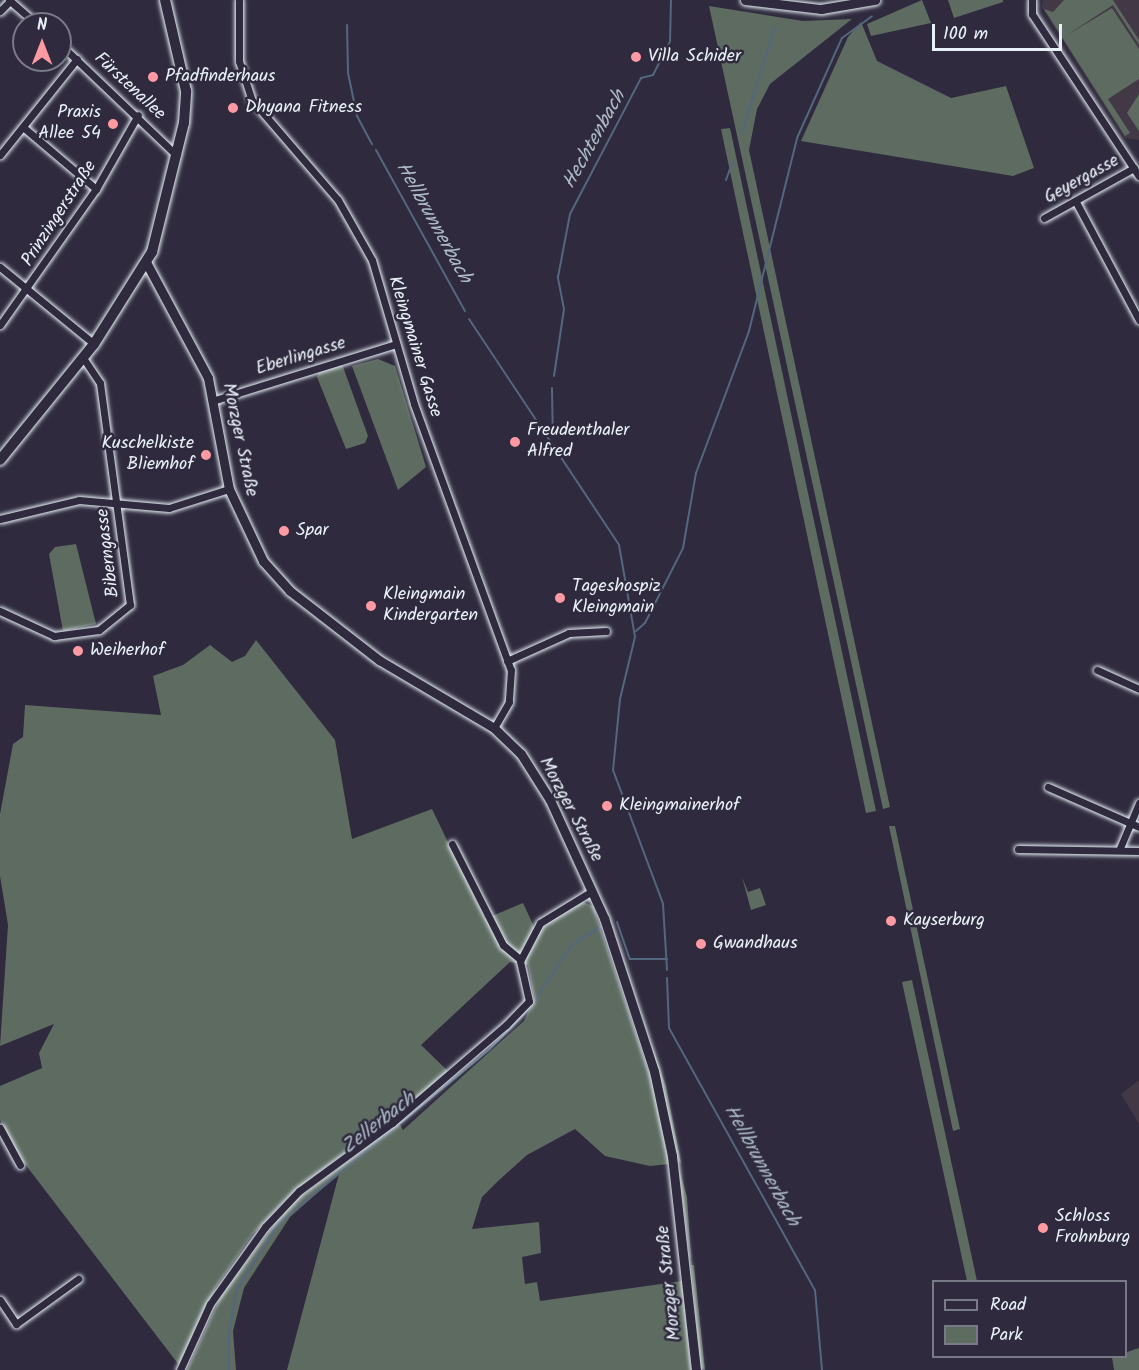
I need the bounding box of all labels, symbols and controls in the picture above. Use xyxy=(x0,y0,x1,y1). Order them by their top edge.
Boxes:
north arrow xyxy=(12,12,72,72)
scale bar xyxy=(935,12,1066,50)
text: N xyxy=(37,13,47,38)
text: 100 m xyxy=(943,20,988,49)
place label: Villa Schider xyxy=(648,46,741,68)
street label: Fürstenallee xyxy=(89,48,169,126)
marker: Villa Schider xyxy=(629,50,643,64)
place label: Pfadfinderhaus xyxy=(165,66,276,88)
marker: Pfadfinderhaus xyxy=(146,70,160,84)
water label: Hechtenbach xyxy=(558,87,632,193)
place label: Dhyana Fitness xyxy=(245,97,362,119)
marker: Dhyana Fitness xyxy=(226,101,240,115)
place label: Praxis Allee 54 xyxy=(38,103,101,146)
marker: Praxis Allee 54 xyxy=(106,117,120,131)
street label: Geyergasse xyxy=(1041,151,1123,209)
street label: Prinzingerstraße xyxy=(18,157,102,271)
water label: Hellbrunnerbach xyxy=(390,158,476,288)
street label: Kleingmainer Gasse xyxy=(382,274,446,420)
street label: Eberlingasse xyxy=(253,333,349,381)
street label: Morzger Straße xyxy=(216,381,262,499)
place label: Freudenthaler Alfred xyxy=(527,421,629,464)
place label: Kuschelkiste Bliemhof xyxy=(101,434,194,476)
marker: Freudenthaler Alfred xyxy=(508,435,522,449)
marker: Kuschelkiste Bliemhof xyxy=(199,448,213,462)
street label: Biberngasse xyxy=(93,507,125,599)
place label: Spar xyxy=(296,520,329,542)
marker: Spar xyxy=(277,524,291,538)
place label: Tageshospiz Kleingmain xyxy=(572,577,661,620)
place label: Kleingmain Kindergarten xyxy=(383,585,478,628)
marker: Tageshospiz Kleingmain xyxy=(553,591,567,605)
marker: Kleingmain Kindergarten xyxy=(364,599,378,613)
place label: Weiherhof xyxy=(90,640,165,662)
marker: Weiherhof xyxy=(71,644,85,658)
street label: Morzger Straße xyxy=(533,754,607,866)
place label: Kleingmainerhof xyxy=(619,795,740,817)
marker: Kleingmainerhof xyxy=(600,799,614,813)
place label: Kayserburg xyxy=(903,910,985,932)
marker: Kayserburg xyxy=(884,914,898,928)
place label: Gwandhaus xyxy=(713,933,798,955)
marker: Gwandhaus xyxy=(694,937,708,951)
water label: Zellerbach xyxy=(338,1088,420,1160)
water label: Hellbrunnerbach xyxy=(718,1101,804,1231)
place label: Schloss Frohnburg xyxy=(1055,1207,1130,1250)
marker: Schloss Frohnburg xyxy=(1036,1221,1050,1235)
street label: Morzger Straße xyxy=(653,1224,687,1342)
legend xyxy=(932,1280,1127,1358)
text: Road xyxy=(990,1291,1026,1320)
text: Park xyxy=(990,1321,1023,1350)

